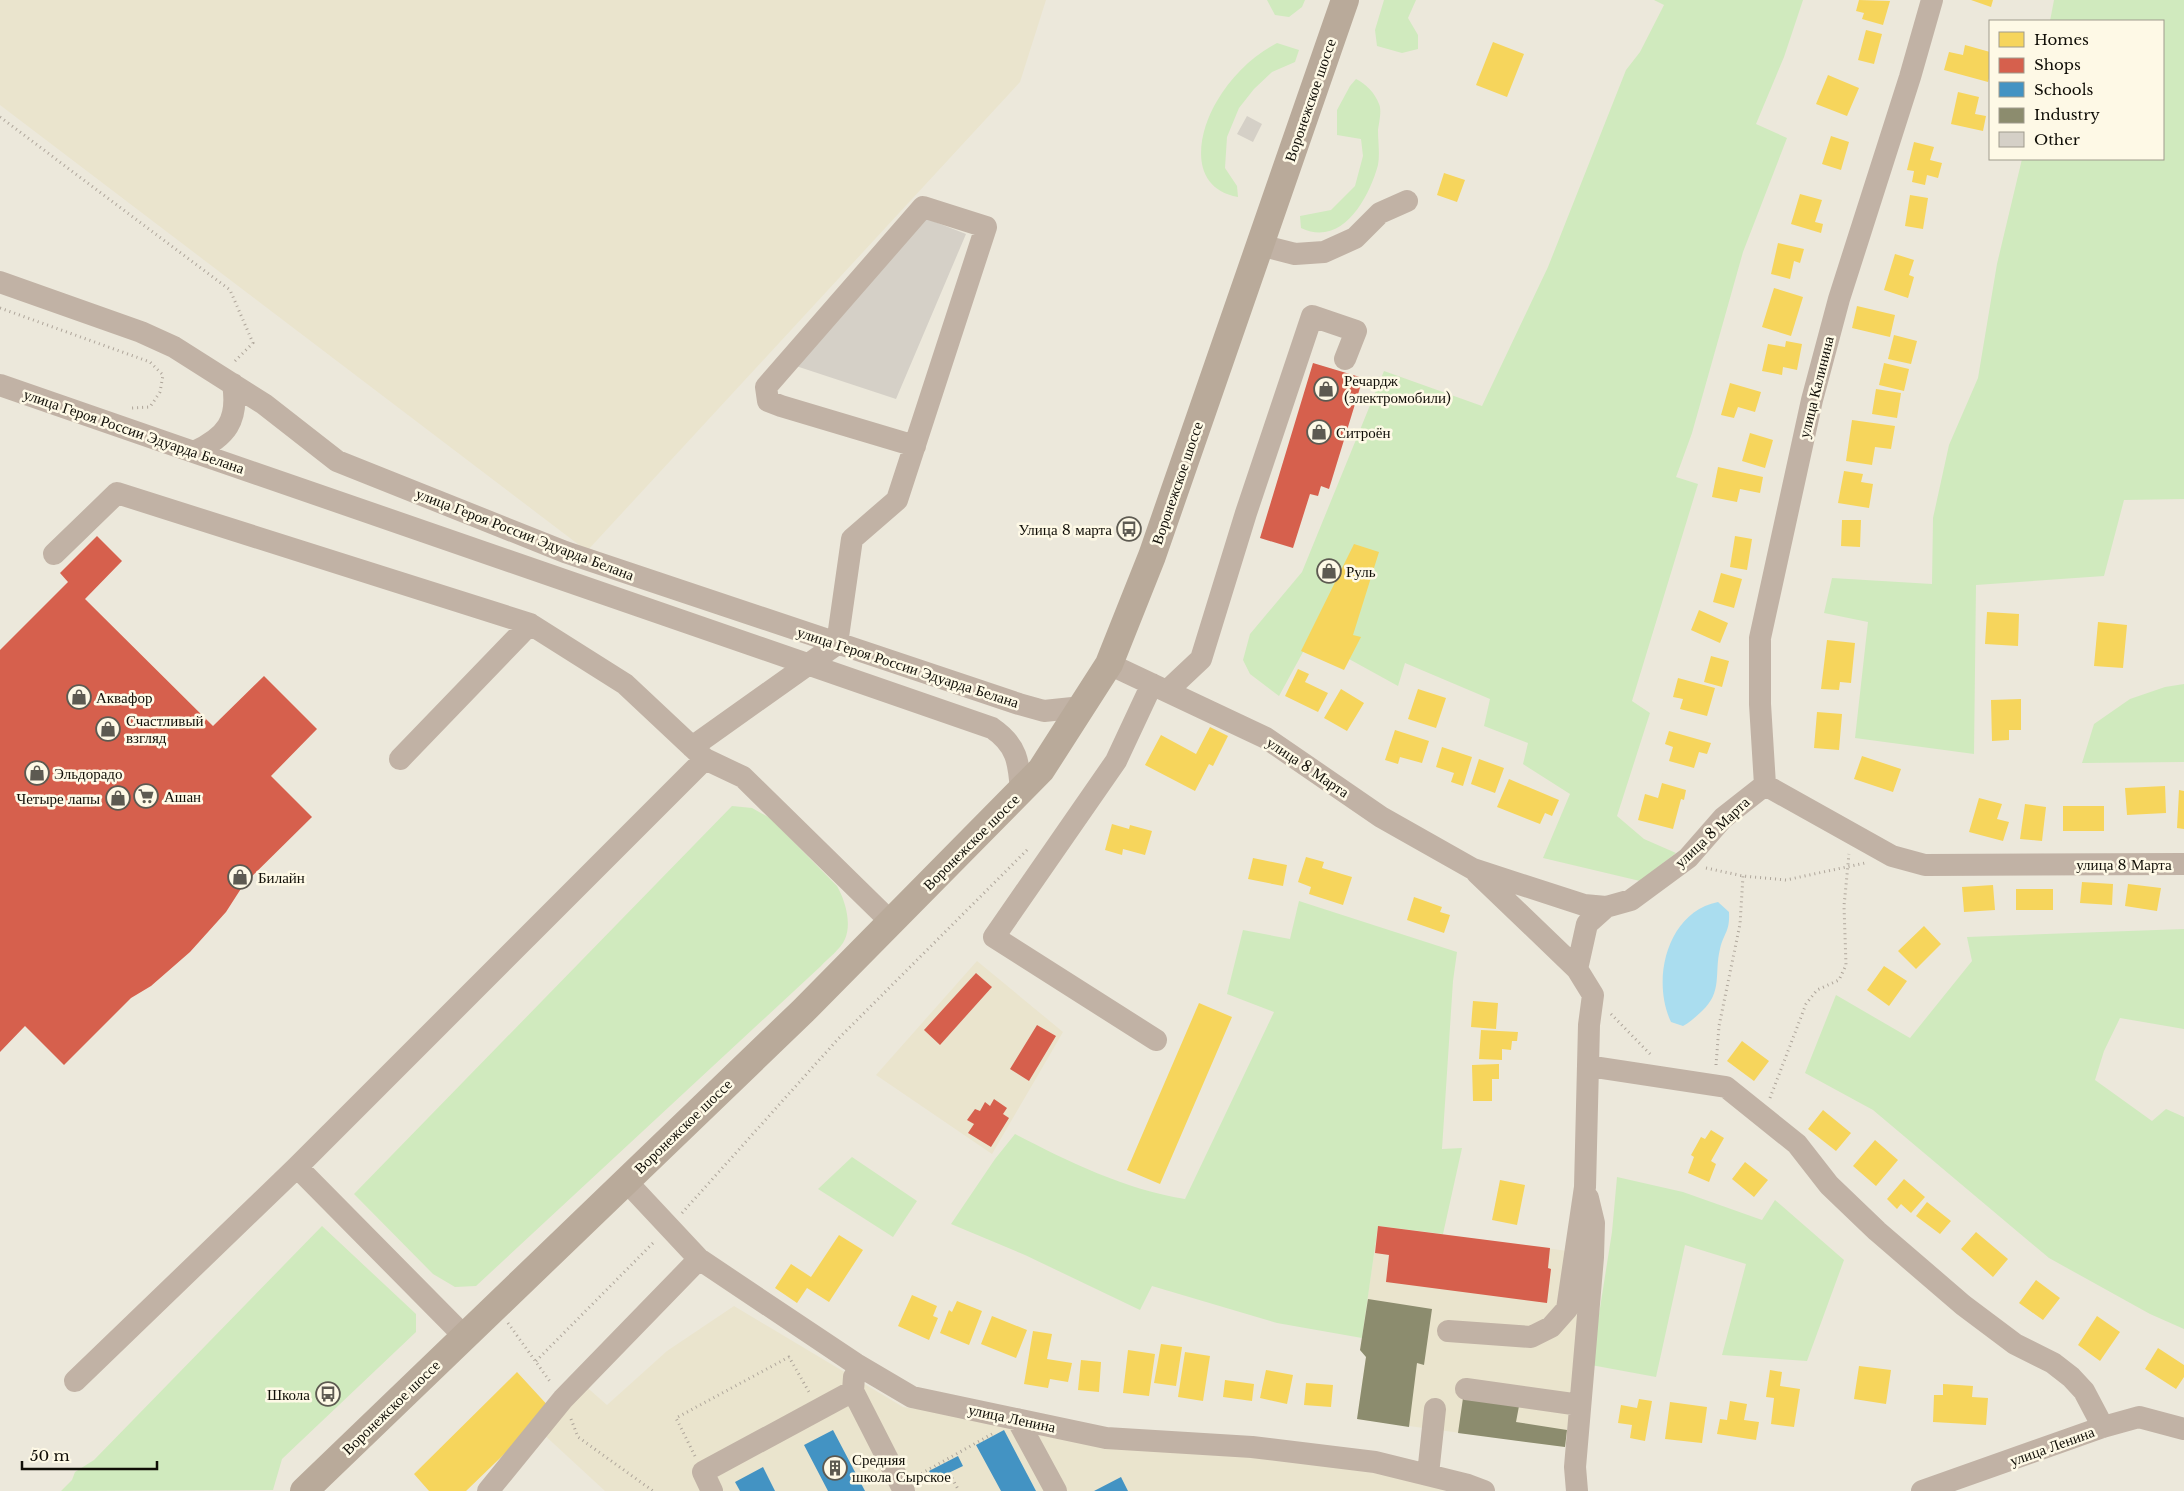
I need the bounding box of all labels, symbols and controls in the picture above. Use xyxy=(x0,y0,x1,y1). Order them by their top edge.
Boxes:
legend xyxy=(1989,20,2164,160)
text: Homes xyxy=(2034,30,2089,49)
street label: Воронежское шоссе xyxy=(1280,36,1340,164)
text: Shops xyxy=(2034,55,2081,74)
text: Schools xyxy=(2034,80,2094,99)
text: Industry xyxy=(2034,105,2100,124)
text: Other xyxy=(2034,130,2081,149)
street label: улица Калинина xyxy=(1794,334,1838,440)
place label: Речардж (электромобили) xyxy=(1344,371,1451,407)
shop icon: Речардж (электромобили) xyxy=(1313,376,1339,402)
street label: улица Героя России Эдуарда Белана xyxy=(21,384,247,478)
street label: Воронежское шоссе xyxy=(1147,419,1207,547)
shop icon: Ситроён xyxy=(1306,419,1332,445)
place label: Ситроён xyxy=(1336,423,1390,442)
street label: улица Героя России Эдуарда Белана xyxy=(413,484,637,585)
bus stop icon: Улица 8 марта xyxy=(1116,516,1142,542)
place label: Улица 8 марта xyxy=(1018,520,1112,539)
shop icon: Руль xyxy=(1316,558,1342,584)
place label: Руль xyxy=(1346,562,1376,581)
street label: улица Героя России Эдуарда Белана xyxy=(795,622,1022,712)
shop icon: Аквафор xyxy=(66,684,92,710)
place label: Аквафор xyxy=(96,688,152,707)
place label: Счастливый взгляд xyxy=(126,711,204,747)
shop icon: Счастливый взгляд xyxy=(95,716,121,742)
street label: улица 8 Марта xyxy=(1263,732,1353,802)
shop icon: Эльдорадо xyxy=(24,760,50,786)
place label: Эльдорадо xyxy=(54,764,122,783)
supermarket icon: Ашан xyxy=(133,783,159,809)
shop icon: Четыре лапы xyxy=(105,785,131,811)
place label: Ашан xyxy=(164,787,201,806)
place label: Четыре лапы xyxy=(16,789,100,808)
street label: Воронежское шоссе xyxy=(919,790,1023,894)
street label: улица 8 Марта xyxy=(1671,792,1754,871)
street label: улица 8 Марта xyxy=(2076,855,2172,874)
shop icon: Билайн xyxy=(227,864,253,890)
place label: Билайн xyxy=(258,868,305,887)
street label: Воронежское шоссе xyxy=(630,1074,736,1178)
street label: Воронежское шоссе xyxy=(338,1355,444,1459)
bus stop icon: Школа xyxy=(315,1381,341,1407)
place label: Школа xyxy=(267,1385,310,1404)
street label: улица Ленина xyxy=(967,1399,1058,1437)
street label: улица Ленина xyxy=(2007,1422,2097,1470)
scale bar xyxy=(22,1438,158,1470)
text: 50 m xyxy=(30,1446,70,1465)
place label: Средняя школа Сырское xyxy=(852,1450,951,1486)
building icon: Средняя школа Сырское xyxy=(822,1455,848,1481)

